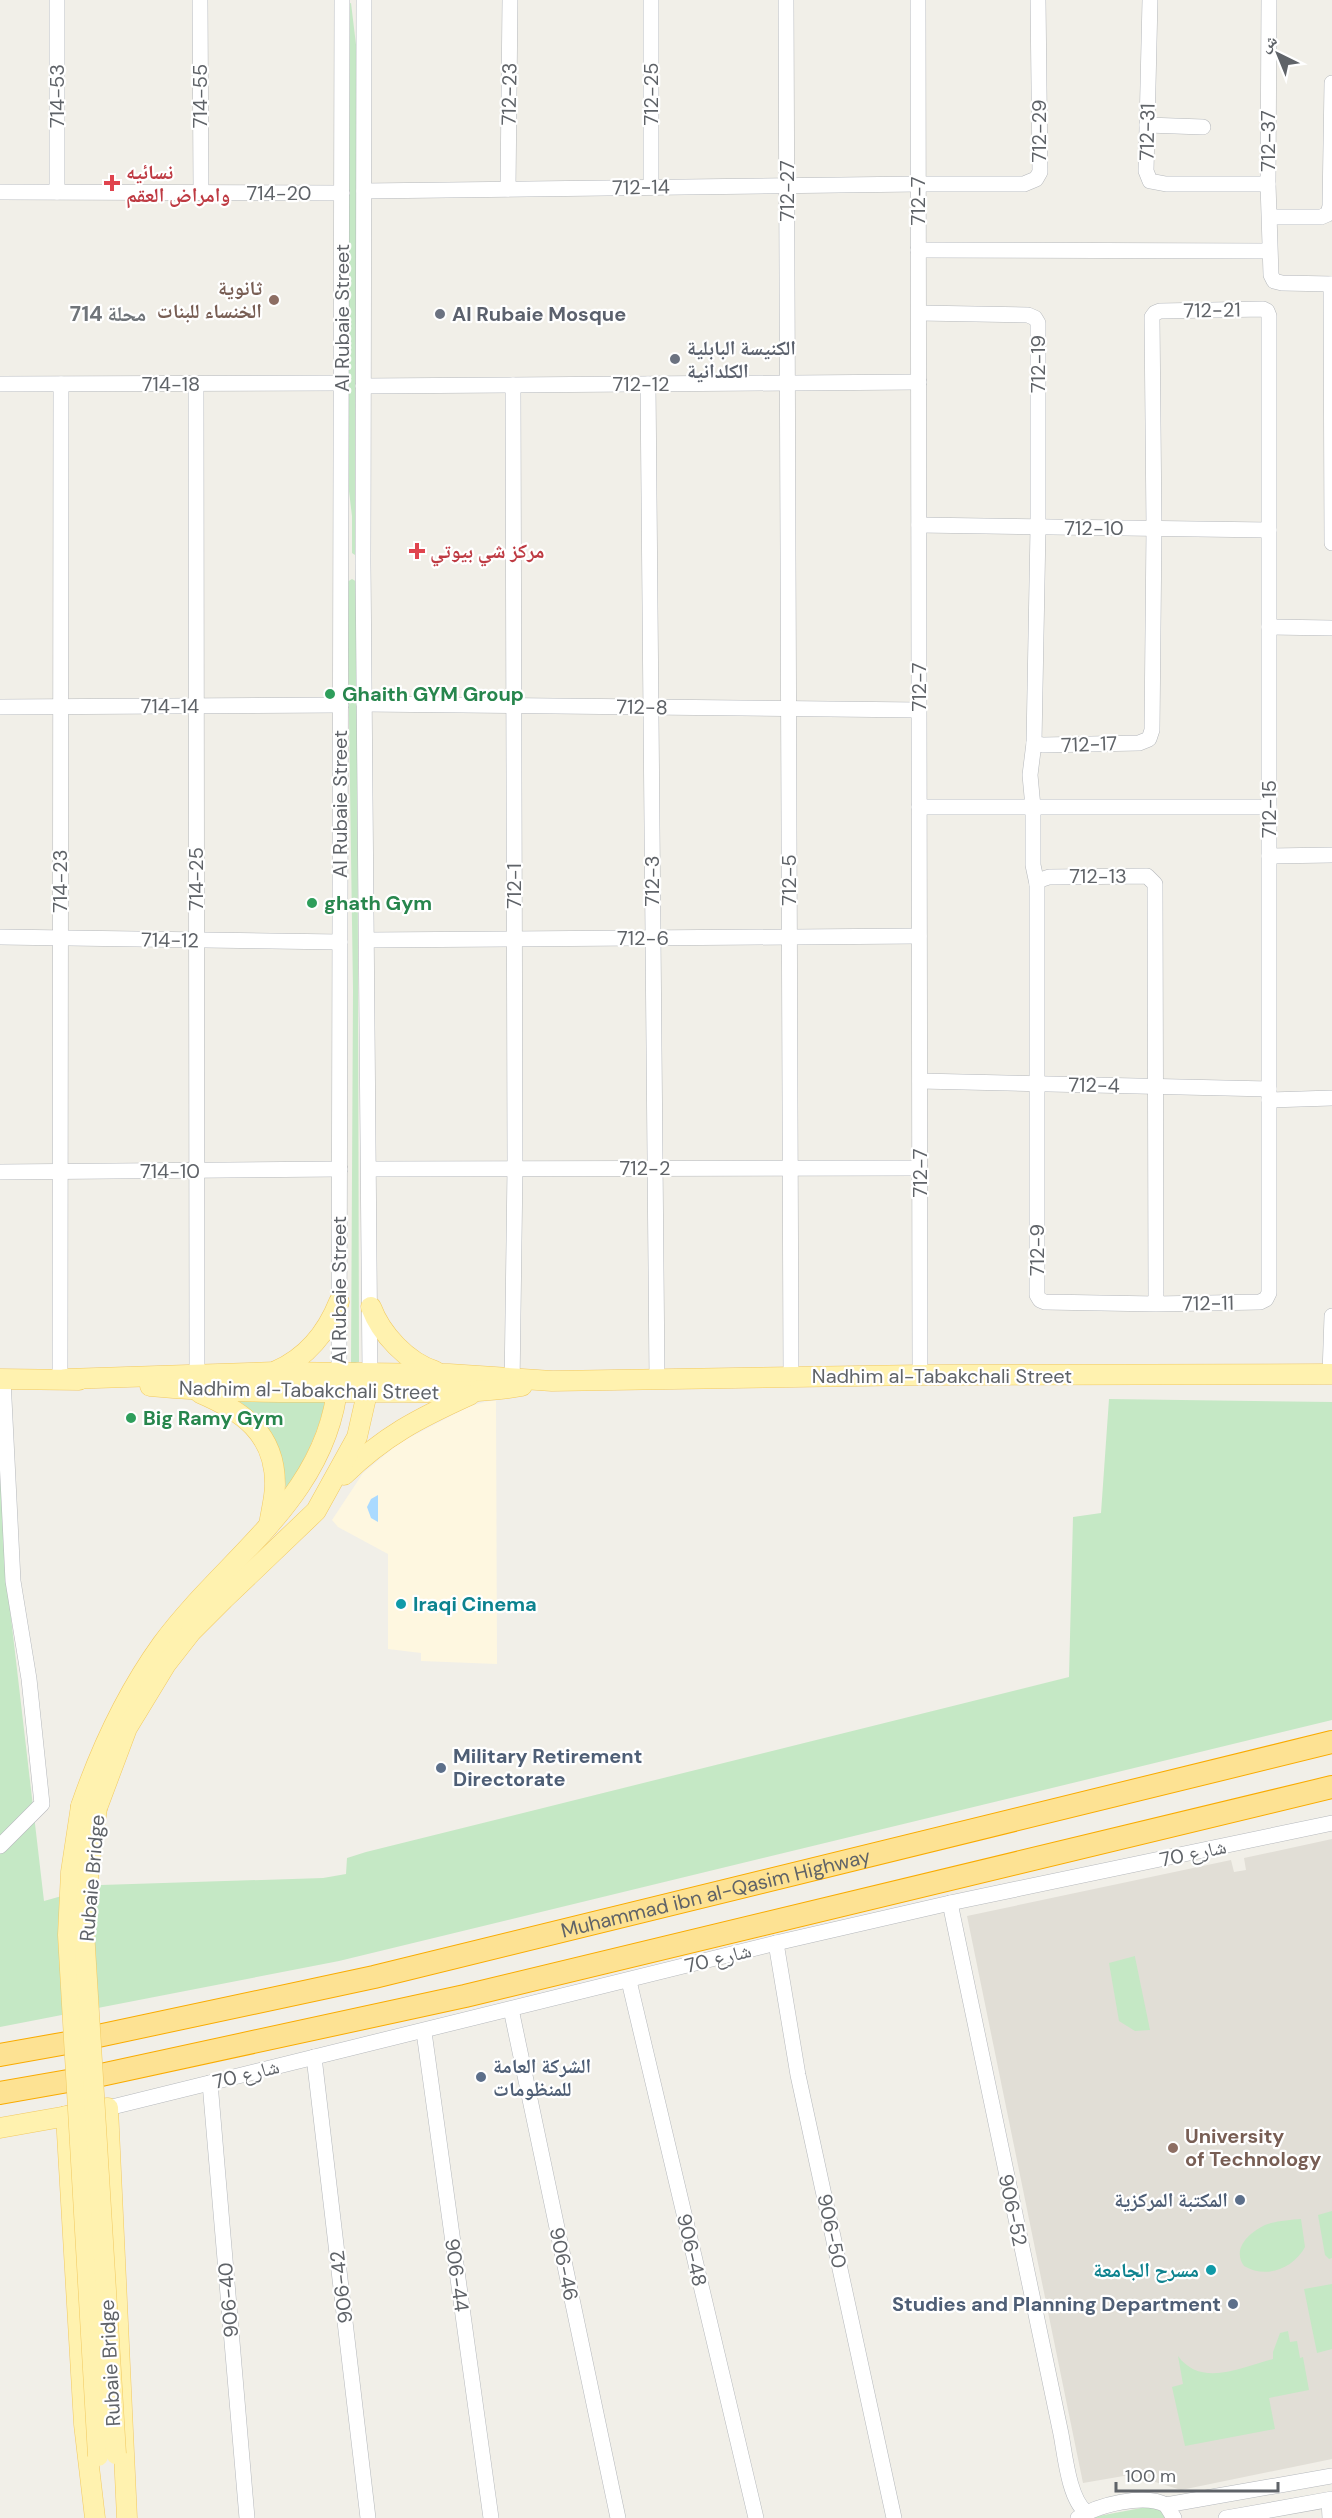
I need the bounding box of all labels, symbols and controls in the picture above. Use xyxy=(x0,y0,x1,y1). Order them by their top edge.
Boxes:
north arrow xyxy=(1248,24,1308,84)
text: ش xyxy=(1255,30,1281,57)
street label: 712-23 xyxy=(495,62,523,126)
street label: 712-25 xyxy=(638,62,664,126)
street label: 714-53 xyxy=(44,64,70,128)
street label: 714-55 xyxy=(187,64,213,128)
street label: 712-29 xyxy=(1026,99,1052,163)
street label: 712-31 xyxy=(1134,103,1160,161)
street label: 712-37 xyxy=(1255,110,1281,172)
place label: نسائيه وامراض العقم xyxy=(126,159,230,209)
street label: 712-27 xyxy=(774,160,800,222)
street label: 712-14 xyxy=(612,173,670,201)
marker: نسائيه وامراض العقم xyxy=(103,174,121,192)
street label: 712-7 xyxy=(905,177,931,225)
street label: 714-20 xyxy=(247,180,311,206)
street label: Al Rubaie Street xyxy=(329,244,355,392)
place label: ثانوية الخنساء للبنات xyxy=(157,275,263,324)
marker: ثانوية الخنساء للبنات xyxy=(267,293,281,307)
street label: 712-21 xyxy=(1183,297,1241,323)
district label: محلة 714 xyxy=(70,300,146,328)
place label: Al Rubaie Mosque xyxy=(452,301,626,327)
marker: Al Rubaie Mosque xyxy=(433,307,447,321)
place label: الكنيسة البابلية الكلدانية xyxy=(687,335,796,384)
street label: 712-19 xyxy=(1025,335,1051,393)
marker: الكنيسة البابلية الكلدانية xyxy=(668,352,682,366)
street label: 714-18 xyxy=(142,371,200,397)
street label: 712-12 xyxy=(612,371,670,397)
street label: 712-10 xyxy=(1064,515,1124,541)
place label: مركز شي بيوتي xyxy=(430,538,544,567)
marker: مركز شي بيوتي xyxy=(408,542,426,560)
street label: 712-7 xyxy=(906,663,932,711)
place label: Ghaith GYM Group xyxy=(342,681,524,707)
marker: Ghaith GYM Group xyxy=(323,687,337,701)
street label: 714-14 xyxy=(141,693,199,719)
street label: 712-8 xyxy=(616,694,668,720)
street label: Al Rubaie Street xyxy=(327,730,353,878)
street label: 712-17 xyxy=(1060,730,1118,758)
street label: 712-15 xyxy=(1256,780,1282,838)
street label: 714-25 xyxy=(183,847,209,911)
street label: 714-23 xyxy=(47,849,73,913)
street label: 712-5 xyxy=(776,854,802,906)
street label: 712-3 xyxy=(639,855,665,907)
street label: 712-1 xyxy=(501,863,527,909)
street label: 712-13 xyxy=(1069,863,1127,889)
place label: ghath Gym xyxy=(324,890,432,916)
marker: ghath Gym xyxy=(305,896,319,910)
street label: 712-6 xyxy=(617,925,669,951)
street label: 714-12 xyxy=(141,926,199,954)
street label: 712-4 xyxy=(1068,1072,1120,1098)
street label: 712-7 xyxy=(907,1149,933,1197)
street label: 712-2 xyxy=(620,1155,670,1181)
street label: 714-10 xyxy=(140,1158,200,1184)
street label: Al Rubaie Street xyxy=(326,1216,352,1364)
street label: 712-9 xyxy=(1024,1224,1050,1276)
street label: 712-11 xyxy=(1182,1290,1234,1316)
street label: Nadhim al-Tabakchali Street xyxy=(812,1363,1072,1389)
street label: Nadhim al-Tabakchali Street xyxy=(179,1375,440,1405)
place label: Big Ramy Gym xyxy=(143,1405,284,1431)
marker: Big Ramy Gym xyxy=(124,1411,138,1425)
place label: Iraqi Cinema xyxy=(413,1591,537,1617)
marker: Iraqi Cinema xyxy=(394,1597,408,1611)
place label: Military Retirement Directorate xyxy=(453,1743,642,1792)
marker: Military Retirement Directorate xyxy=(434,1761,448,1775)
street label: Rubaie Bridge xyxy=(74,1814,110,1942)
street label: شارع 70 xyxy=(1157,1833,1229,1873)
street label: Muhammad ibn al-Qasim Highway xyxy=(558,1843,873,1944)
street label: شارع 70 xyxy=(682,1937,754,1979)
street label: شارع 70 xyxy=(210,2053,282,2095)
place label: الشركة العامة للمنظومات xyxy=(493,2053,591,2102)
marker: الشركة العامة للمنظومات xyxy=(474,2070,488,2084)
place label: University of Technology xyxy=(1185,2123,1321,2172)
marker: University of Technology xyxy=(1166,2141,1180,2155)
street label: 906-52 xyxy=(993,2172,1033,2248)
place label: المكتبة المركزية xyxy=(1114,2187,1228,2213)
street label: 906-50 xyxy=(811,2191,853,2271)
marker: المكتبة المركزية xyxy=(1233,2193,1247,2207)
street label: 906-48 xyxy=(671,2211,713,2289)
street label: 906-46 xyxy=(544,2225,584,2303)
street label: 906-44 xyxy=(439,2237,475,2313)
street label: 906-42 xyxy=(324,2249,358,2325)
place label: مسرح الجامعة xyxy=(1093,2257,1199,2283)
street label: 906-40 xyxy=(212,2261,244,2339)
marker: مسرح الجامعة xyxy=(1204,2263,1218,2277)
place label: Studies and Planning Department xyxy=(892,2291,1221,2317)
marker: Studies and Planning Department xyxy=(1226,2297,1240,2311)
street label: Rubaie Bridge xyxy=(94,2299,126,2427)
scale bar xyxy=(1116,2455,1278,2493)
text: 100 m xyxy=(1125,2464,1176,2488)

